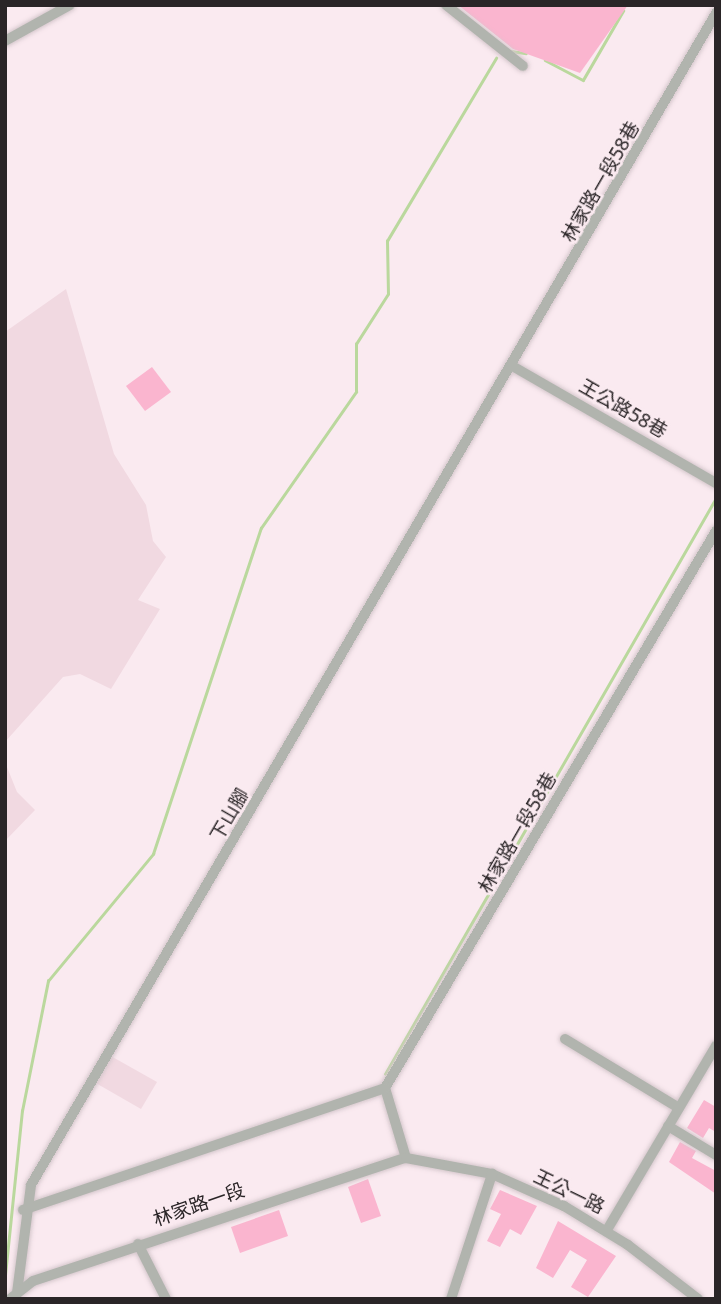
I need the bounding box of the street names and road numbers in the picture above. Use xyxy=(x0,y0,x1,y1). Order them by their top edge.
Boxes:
street label: 林家路一段58巷 xyxy=(557,118,645,246)
street label: 王公路58巷 xyxy=(575,375,671,443)
street label: 林家路一段58巷 xyxy=(474,769,562,897)
street label: 下山腳 xyxy=(206,785,254,845)
street label: 王公一路 xyxy=(530,1165,608,1219)
street label: 林家路一段 xyxy=(150,1179,248,1231)

